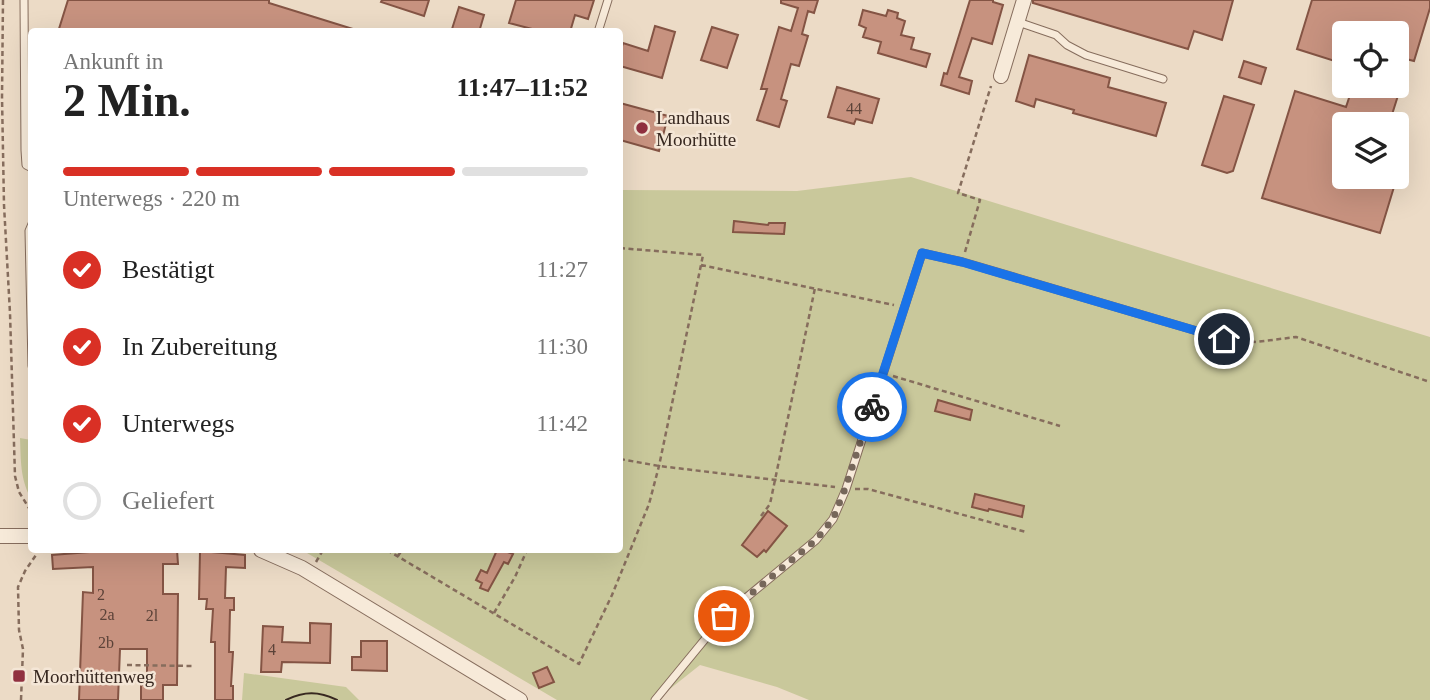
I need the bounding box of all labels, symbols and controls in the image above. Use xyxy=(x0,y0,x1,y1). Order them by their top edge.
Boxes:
map controls xyxy=(1332,21,1409,189)
button: locate xyxy=(1332,21,1409,98)
text: Ankunft in xyxy=(63,49,163,74)
text: 11:47–11:52 xyxy=(457,73,588,102)
text: 2 Min. xyxy=(63,75,191,126)
house number: 44 xyxy=(846,100,862,117)
place label: Landhaus Moorhütte xyxy=(656,107,736,150)
button: layers xyxy=(1332,112,1409,189)
marker: Landhaus Moorhütte xyxy=(634,120,650,136)
text: Unterwegs · 220 m xyxy=(63,186,240,211)
icon: check xyxy=(63,251,101,289)
text: Bestätigt xyxy=(122,255,214,284)
text: 11:27 xyxy=(536,257,588,282)
pin xyxy=(1194,309,1254,369)
icon: home xyxy=(1205,320,1243,358)
icon: check xyxy=(63,328,101,366)
text: In Zubereitung xyxy=(122,332,277,361)
text: 11:30 xyxy=(536,334,588,359)
courier xyxy=(837,372,907,442)
icon: bike xyxy=(853,388,891,426)
icon: check xyxy=(63,405,101,443)
text: Unterwegs xyxy=(122,409,235,438)
text: 11:42 xyxy=(536,411,588,436)
text: Geliefert xyxy=(122,486,214,515)
house number: 2 xyxy=(97,586,105,603)
pin xyxy=(694,586,754,646)
icon: bag xyxy=(705,597,743,635)
house number: 2a xyxy=(99,606,115,623)
house number: 2l xyxy=(146,607,159,624)
house number: 2b xyxy=(98,634,114,651)
house number: 4 xyxy=(268,641,276,658)
place label: Moorhüttenweg xyxy=(33,666,155,687)
marker: Moorhüttenweg xyxy=(11,668,27,684)

